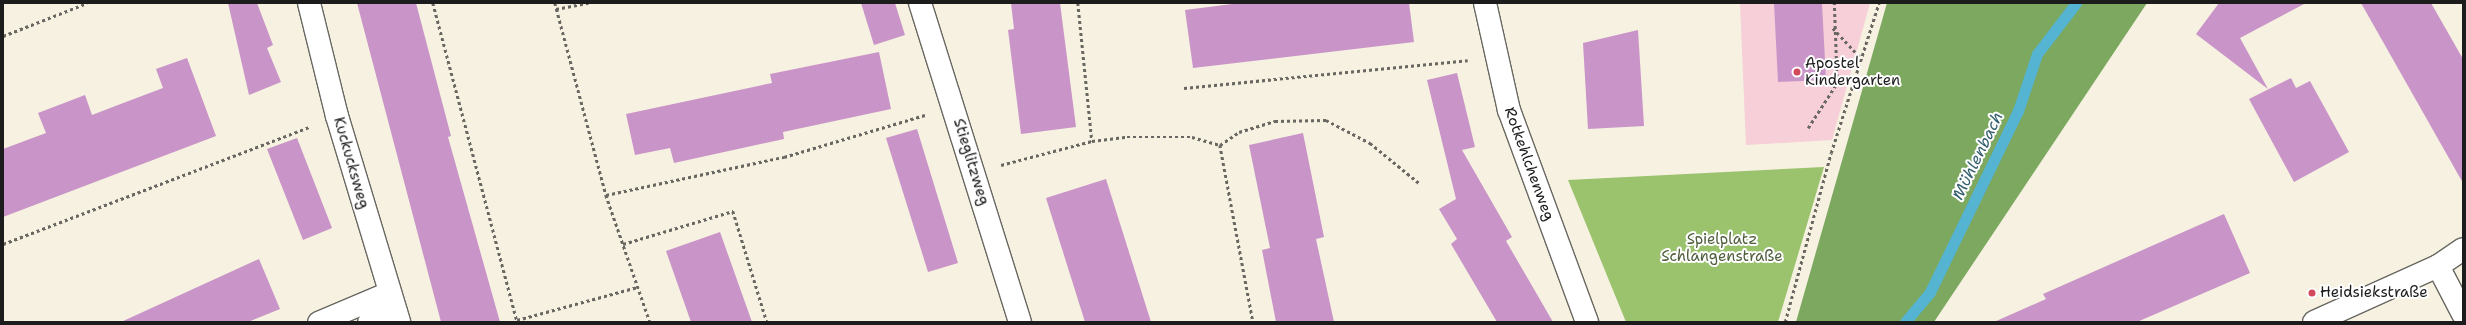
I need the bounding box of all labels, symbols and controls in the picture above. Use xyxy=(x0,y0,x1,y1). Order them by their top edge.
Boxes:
place label: Apostel Kindergarten xyxy=(1805,54,1900,89)
marker: Apostel Kindergarten xyxy=(1792,67,1802,77)
street label: Rotkehlchenweg xyxy=(1500,105,1558,223)
water label: Mühlenbach xyxy=(1948,109,2008,203)
street label: Kuckucksweg xyxy=(329,115,373,211)
street label: Stieglitzweg xyxy=(949,116,993,208)
park label: Spielplatz Schlangenstraße xyxy=(1661,230,1783,265)
place label: Heidsiekstraße xyxy=(2320,284,2428,302)
marker: Heidsiekstraße xyxy=(2307,288,2317,298)

